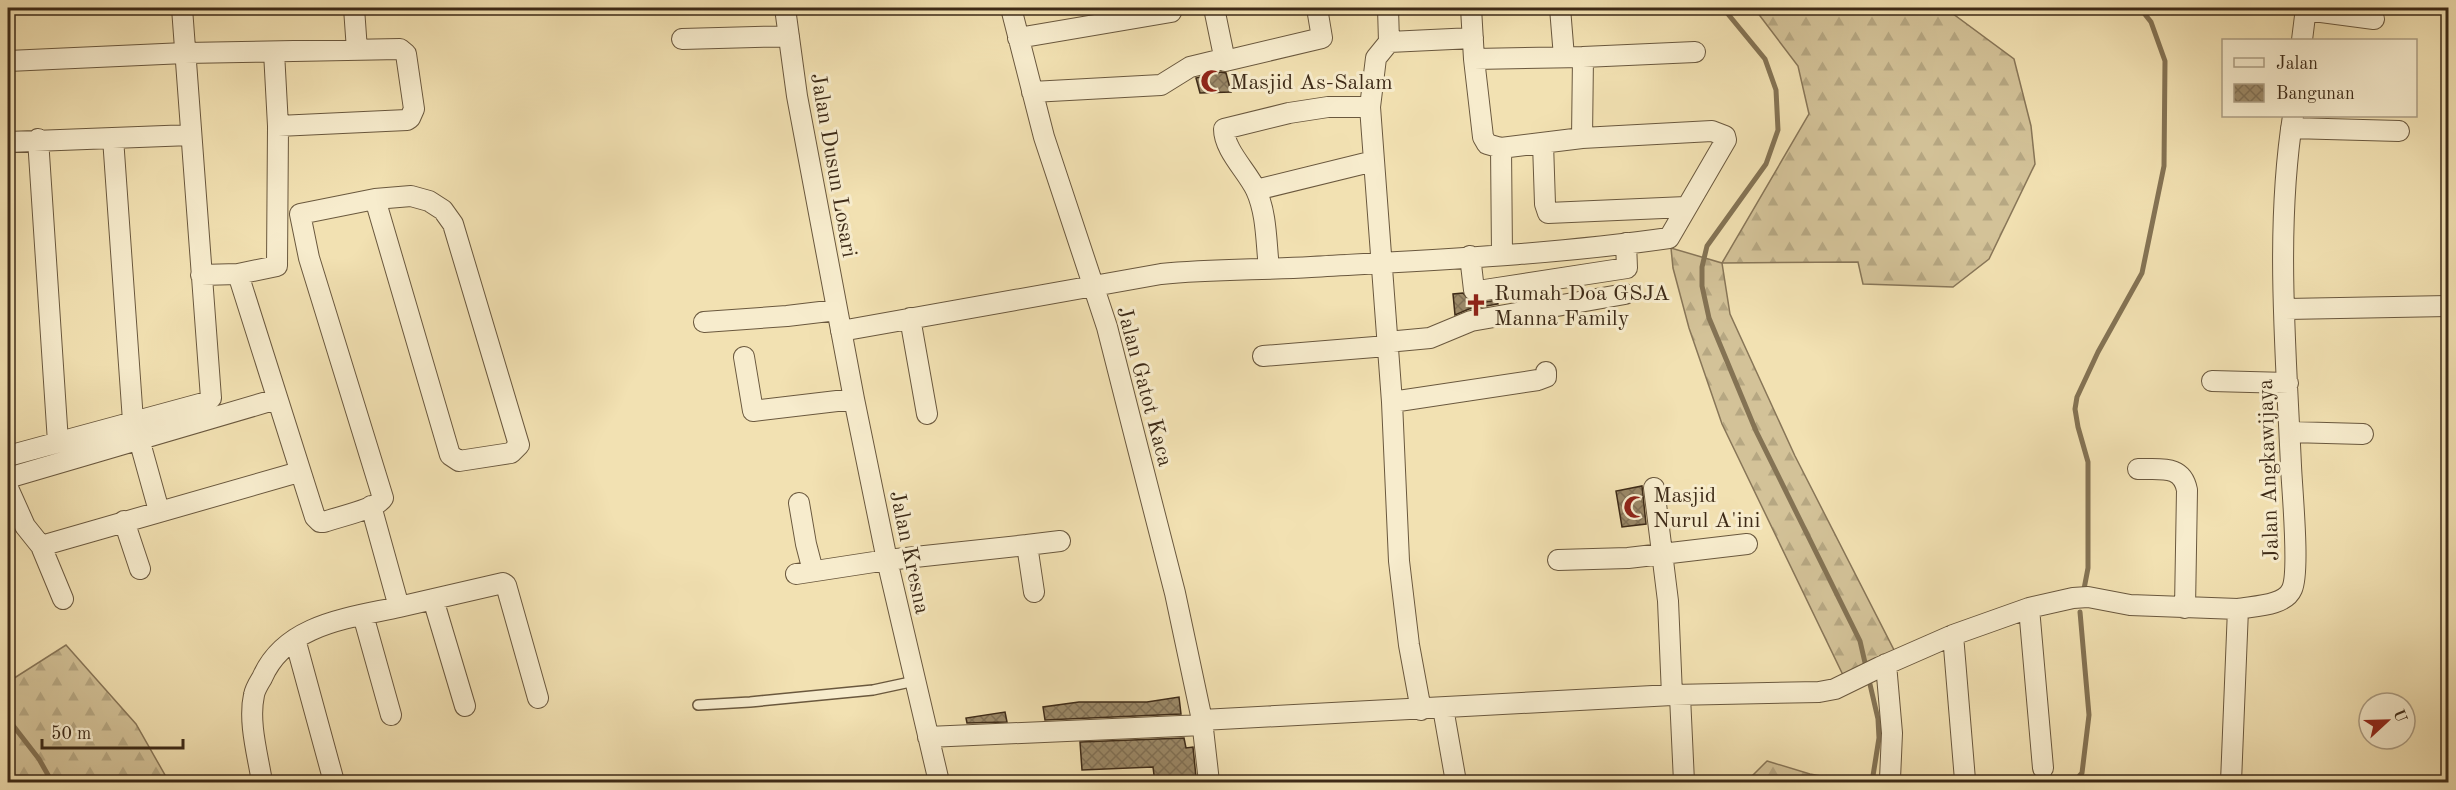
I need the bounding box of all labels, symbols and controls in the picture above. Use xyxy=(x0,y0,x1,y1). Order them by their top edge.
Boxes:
legend xyxy=(2222,39,2417,117)
text: Jalan xyxy=(2276,55,2318,73)
mosque icon: Masjid As-Salam xyxy=(1199,68,1225,94)
street label: Jalan Dusun Losari xyxy=(806,71,860,259)
place label: Masjid As-Salam xyxy=(1230,72,1393,94)
text: Bangunan xyxy=(2276,85,2355,103)
place label: Rumah Doa GSJA Manna Family xyxy=(1494,283,1670,330)
church icon: Rumah Doa GSJA Manna Family xyxy=(1463,292,1489,318)
street label: Jalan Gatot Kaca xyxy=(1112,304,1176,469)
street label: Jalan Angkawijaya xyxy=(2255,378,2283,561)
place label: Masjid Nurul A'ini xyxy=(1653,485,1760,532)
street label: Jalan Kresna xyxy=(885,489,933,616)
mosque icon: Masjid Nurul A'ini xyxy=(1622,494,1648,520)
north arrow xyxy=(2357,691,2417,751)
text: U xyxy=(2389,707,2409,725)
scale bar xyxy=(42,712,183,750)
text: 50 m xyxy=(51,725,91,743)

